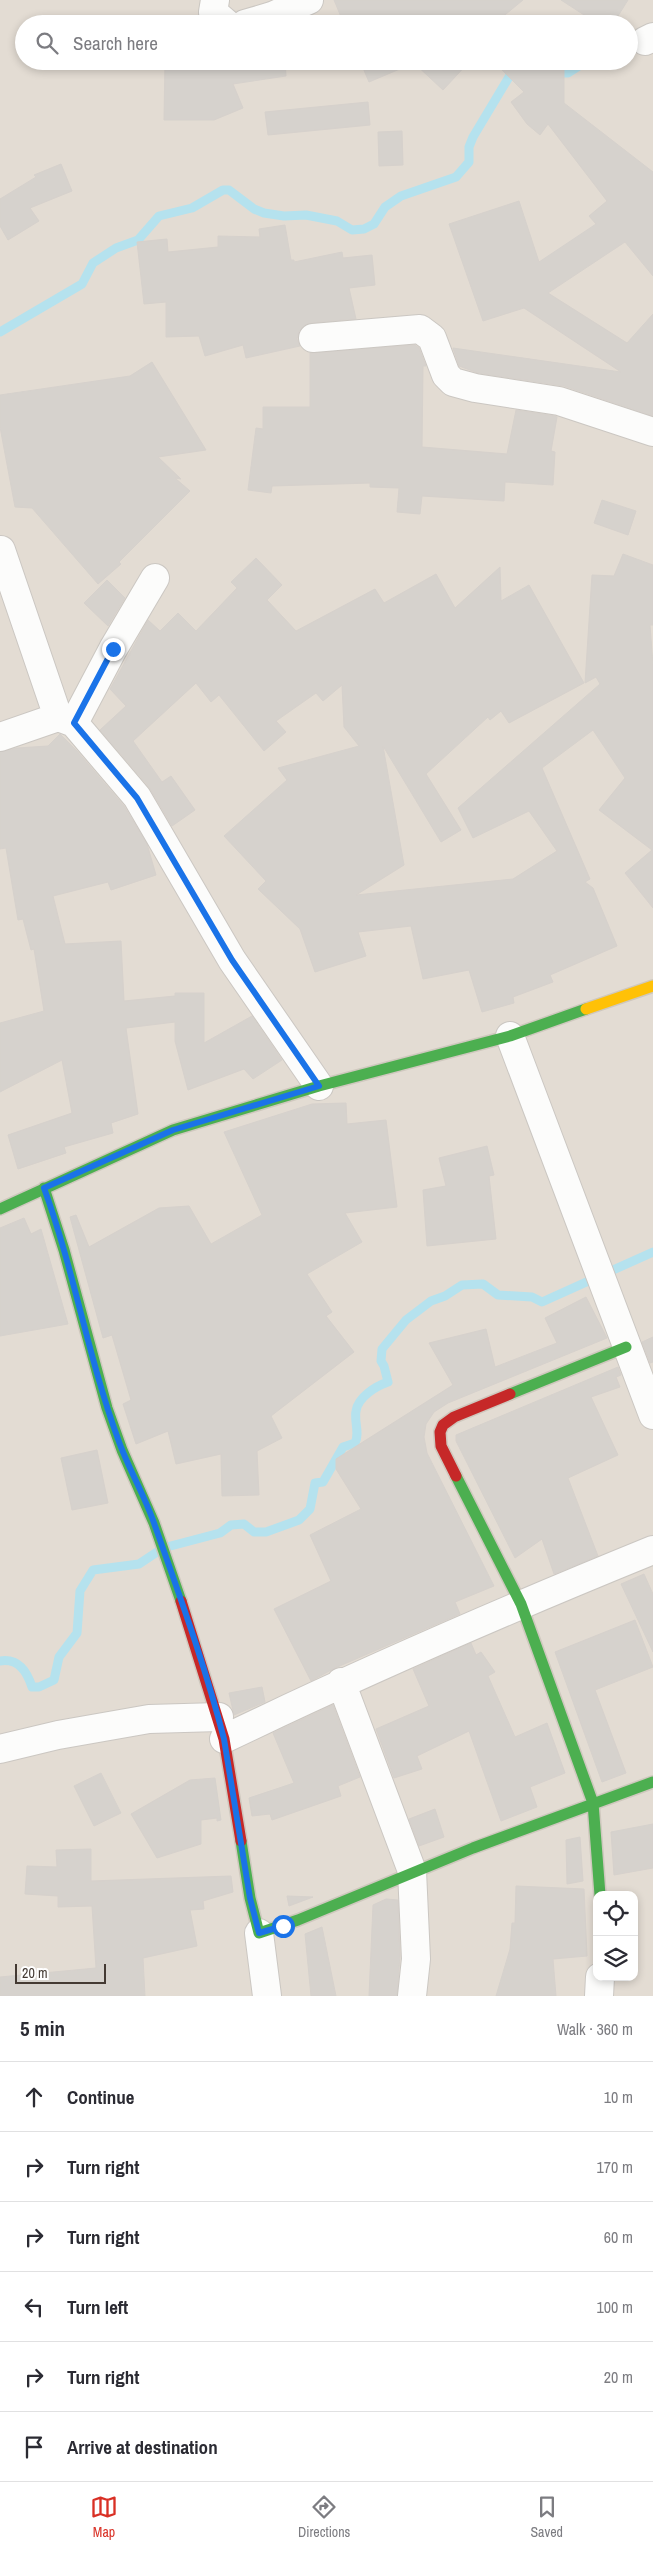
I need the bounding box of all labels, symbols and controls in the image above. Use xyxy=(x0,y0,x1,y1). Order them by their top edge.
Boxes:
search box xyxy=(15,15,638,70)
icon: search xyxy=(33,29,61,57)
text: Search here xyxy=(73,30,158,56)
route end xyxy=(102,638,125,661)
map controls xyxy=(593,1891,638,1981)
button: locate xyxy=(593,1891,638,1936)
route start xyxy=(272,1915,295,1938)
button: layers xyxy=(593,1936,638,1981)
scale bar xyxy=(15,1961,106,1984)
text: 20 m xyxy=(22,1964,48,1982)
text: 5 min xyxy=(20,2014,65,2043)
text: Walk · 360 m xyxy=(557,2018,633,2040)
icon: ahead xyxy=(20,2083,48,2111)
text: Continue xyxy=(67,2084,135,2110)
text: 10 m xyxy=(604,2086,633,2108)
icon: right xyxy=(20,2153,48,2181)
text: Turn right xyxy=(67,2154,139,2180)
text: 170 m xyxy=(597,2156,633,2178)
icon: right xyxy=(20,2223,48,2251)
text: Turn right xyxy=(67,2224,139,2250)
text: 60 m xyxy=(604,2226,633,2248)
icon: left xyxy=(20,2293,48,2321)
text: Turn left xyxy=(67,2294,128,2320)
text: 100 m xyxy=(597,2296,633,2318)
icon: right xyxy=(20,2363,48,2391)
text: Turn right xyxy=(67,2364,139,2390)
text: 20 m xyxy=(604,2366,633,2388)
icon: arrive xyxy=(20,2433,48,2461)
text: Arrive at destination xyxy=(67,2434,218,2460)
tab: Map xyxy=(90,2493,118,2541)
tab: Directions xyxy=(298,2493,350,2541)
tab: Saved xyxy=(530,2493,563,2541)

